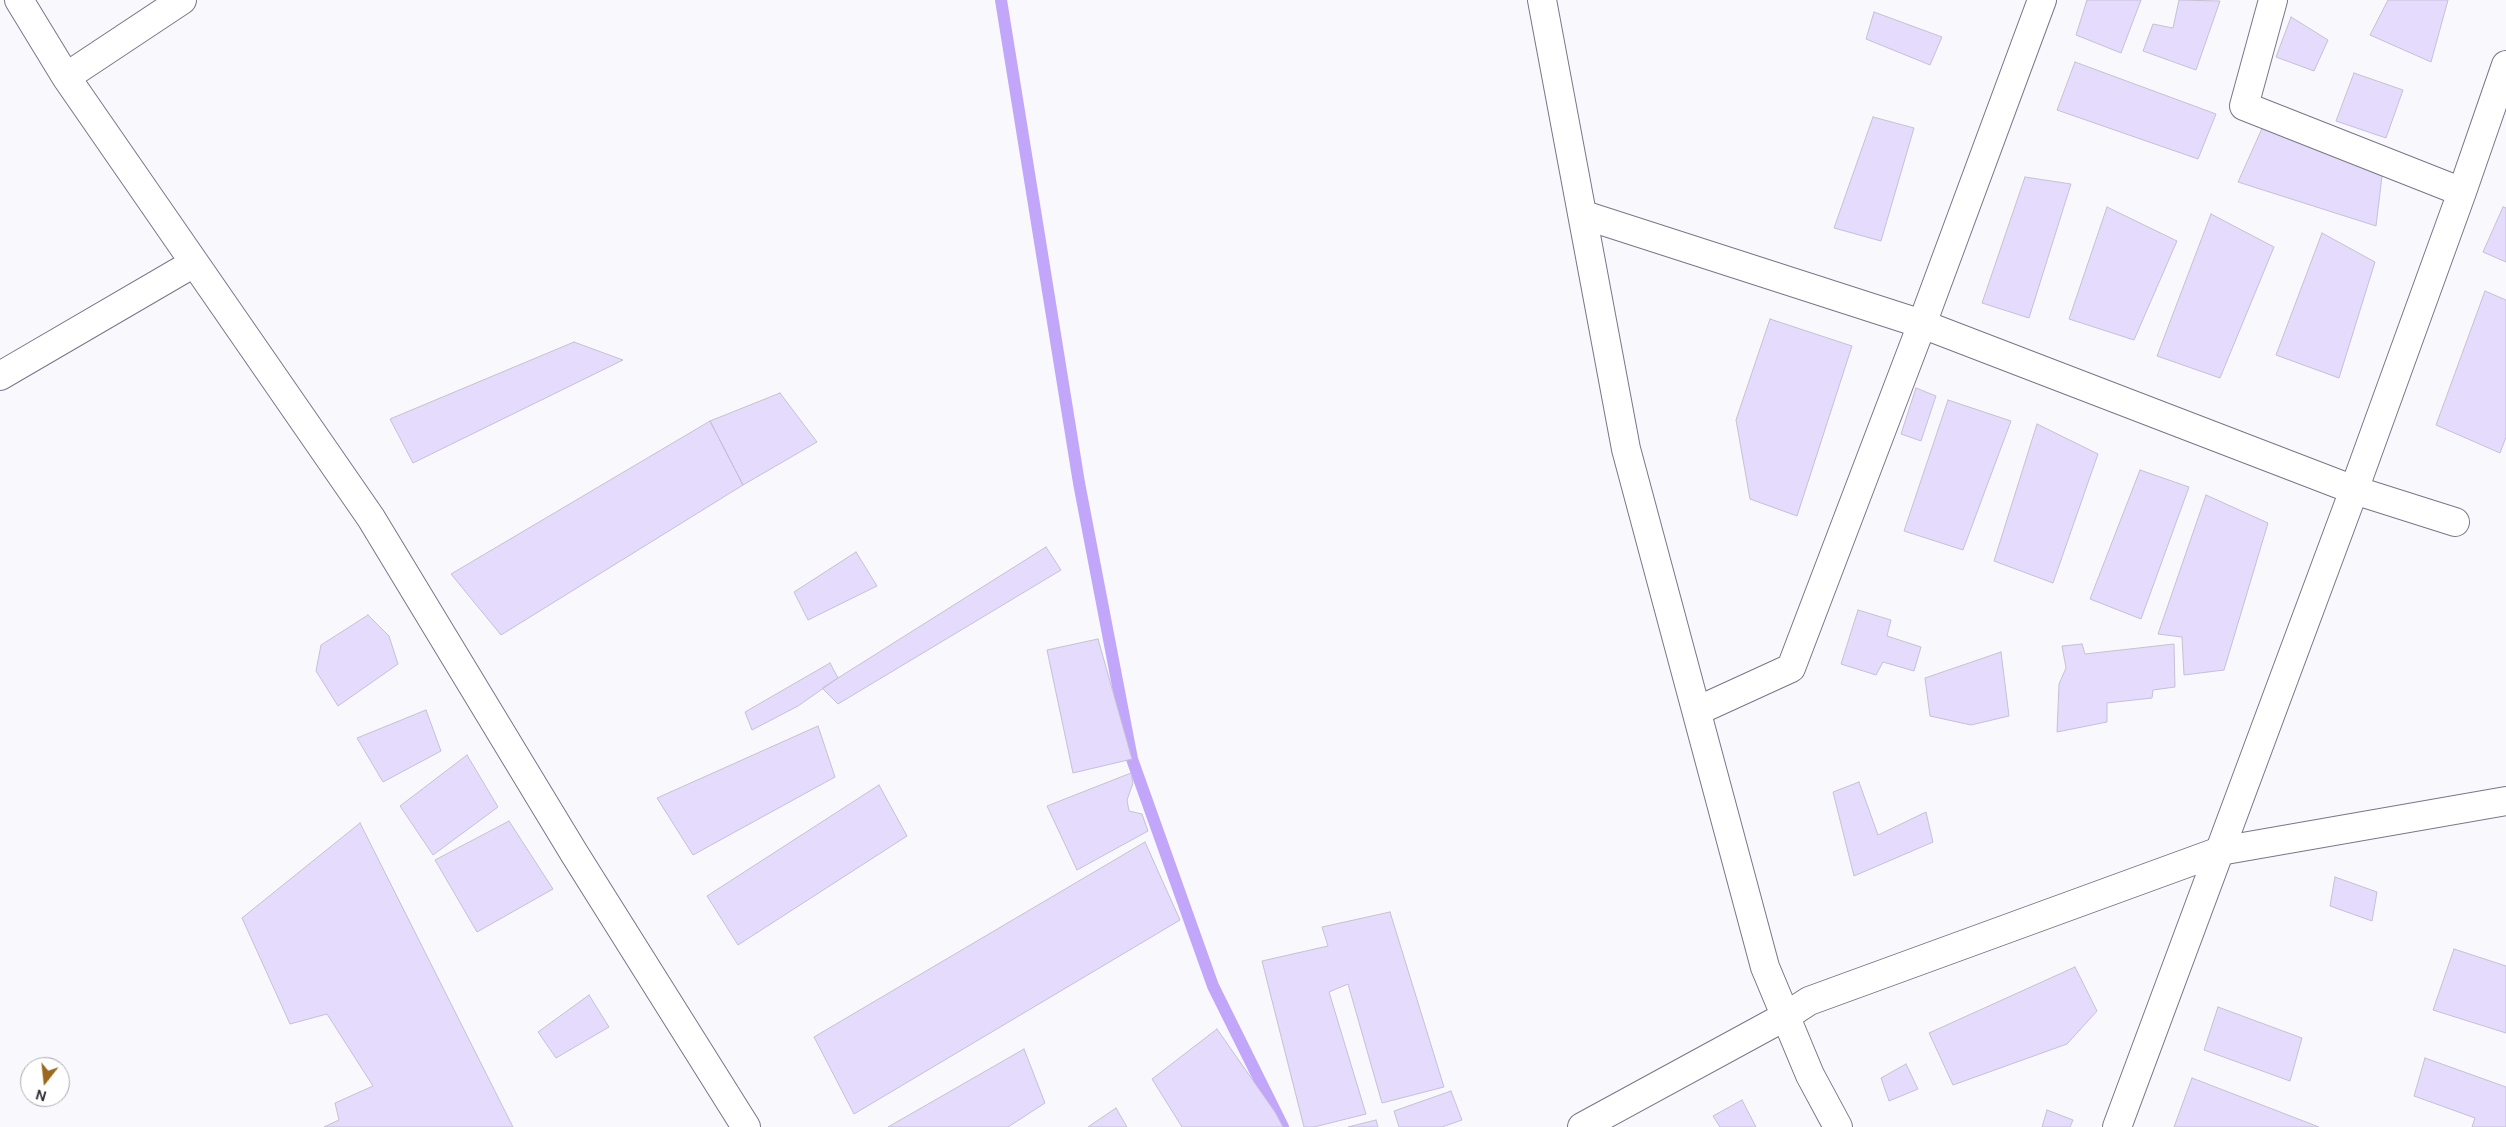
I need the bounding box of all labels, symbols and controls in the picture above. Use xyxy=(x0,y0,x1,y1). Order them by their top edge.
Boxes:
north arrow xyxy=(20,1057,70,1107)
text: N xyxy=(34,1085,49,1106)

